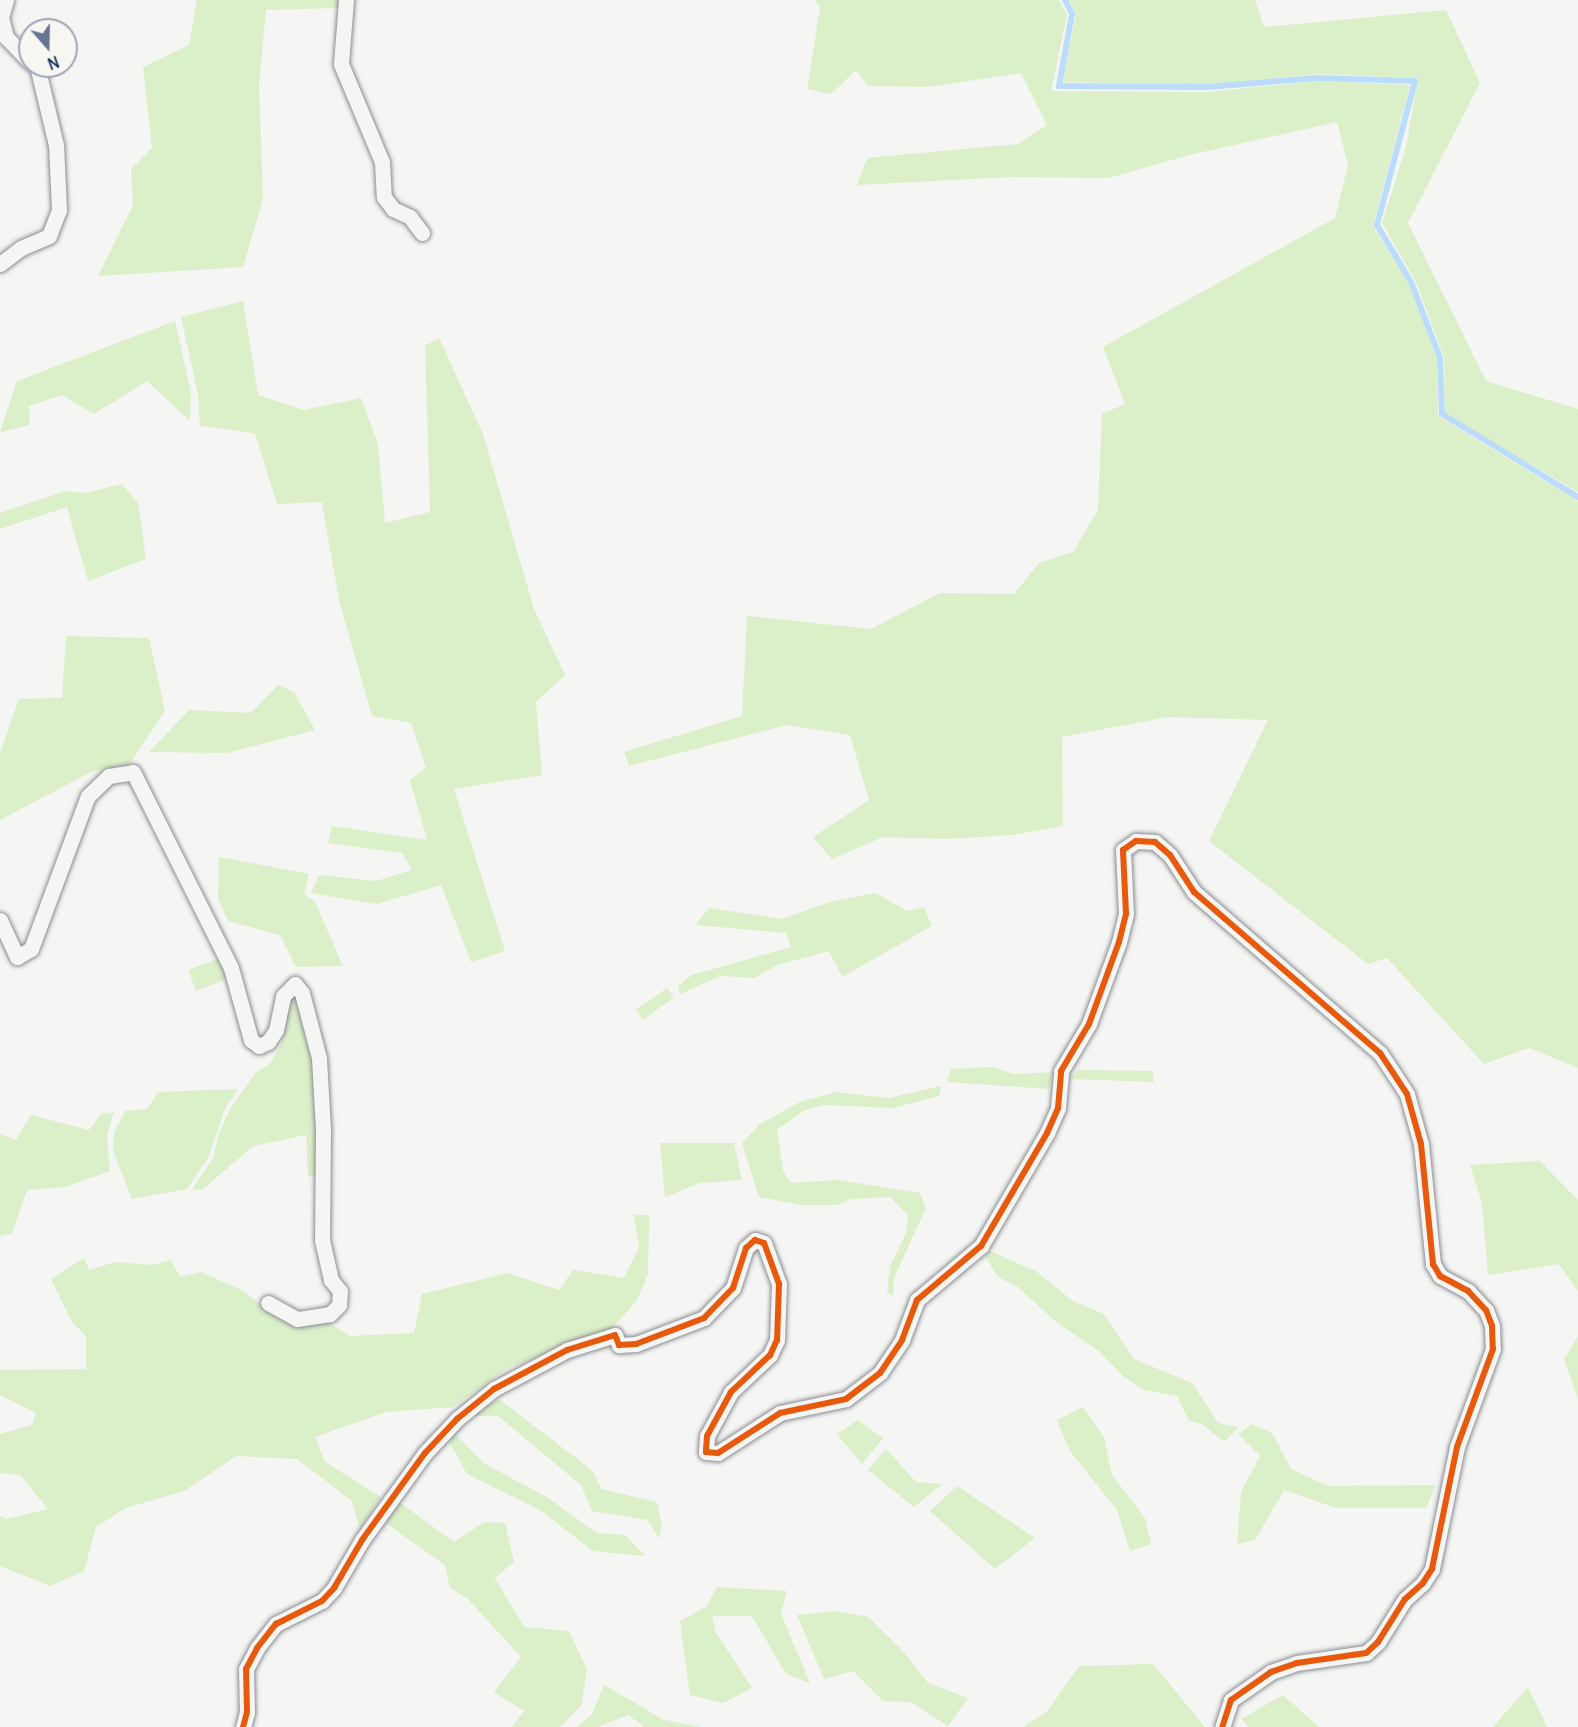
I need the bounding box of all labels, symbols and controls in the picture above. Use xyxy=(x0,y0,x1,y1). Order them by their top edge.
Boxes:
north arrow xyxy=(18,18,78,78)
text: N xyxy=(45,52,62,74)

